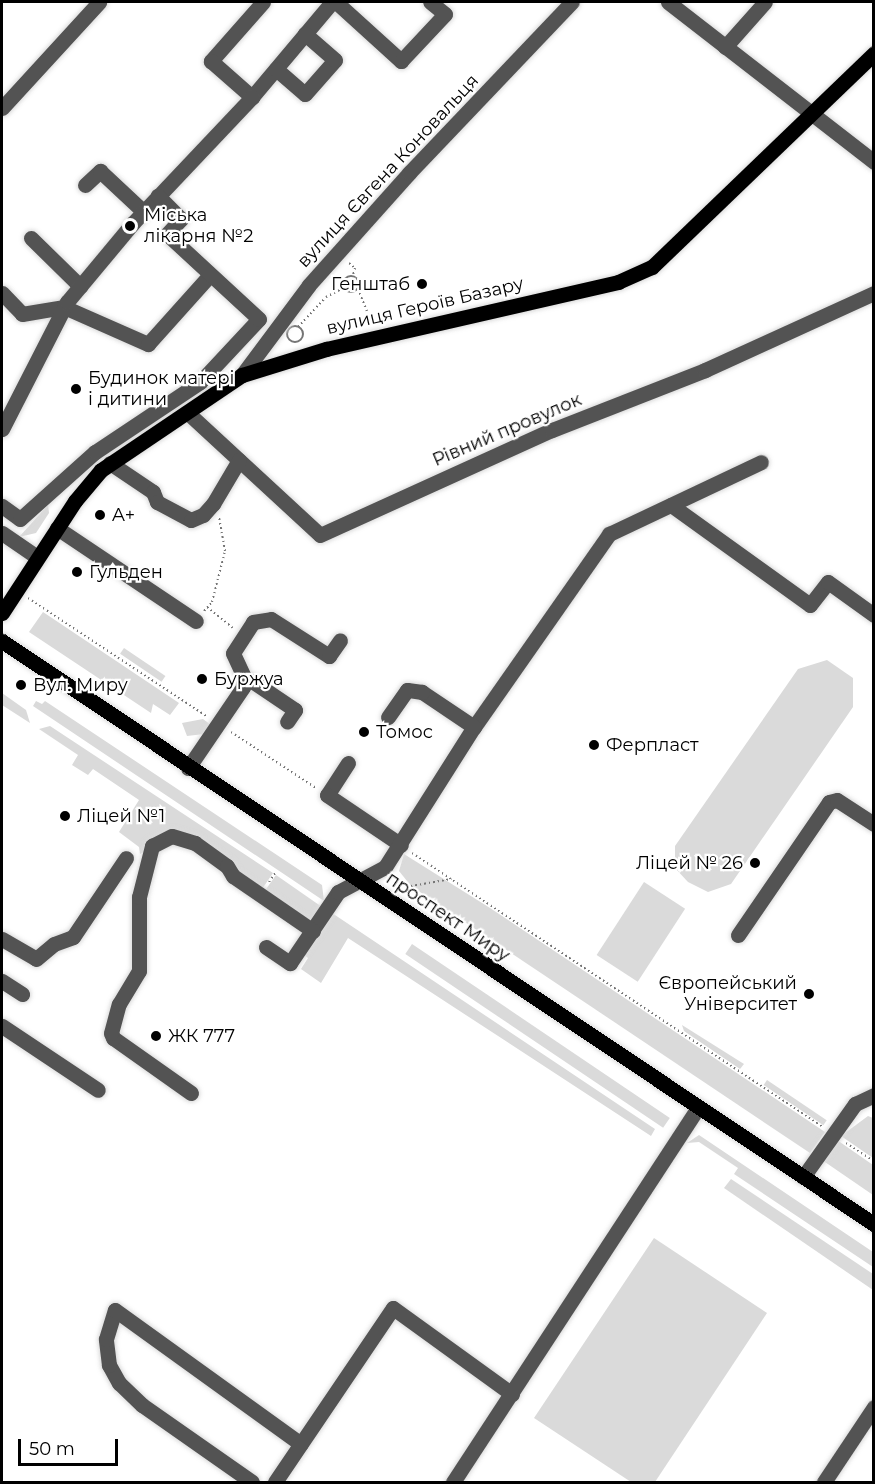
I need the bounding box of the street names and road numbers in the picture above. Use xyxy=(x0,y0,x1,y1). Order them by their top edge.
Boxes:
street label: вулиця Євгена Коновальця xyxy=(293,70,483,272)
street label: вулиця Героїв Базару xyxy=(324,273,526,339)
street label: Рівний провулок xyxy=(429,389,585,471)
street label: проспект Миру xyxy=(382,868,514,966)

